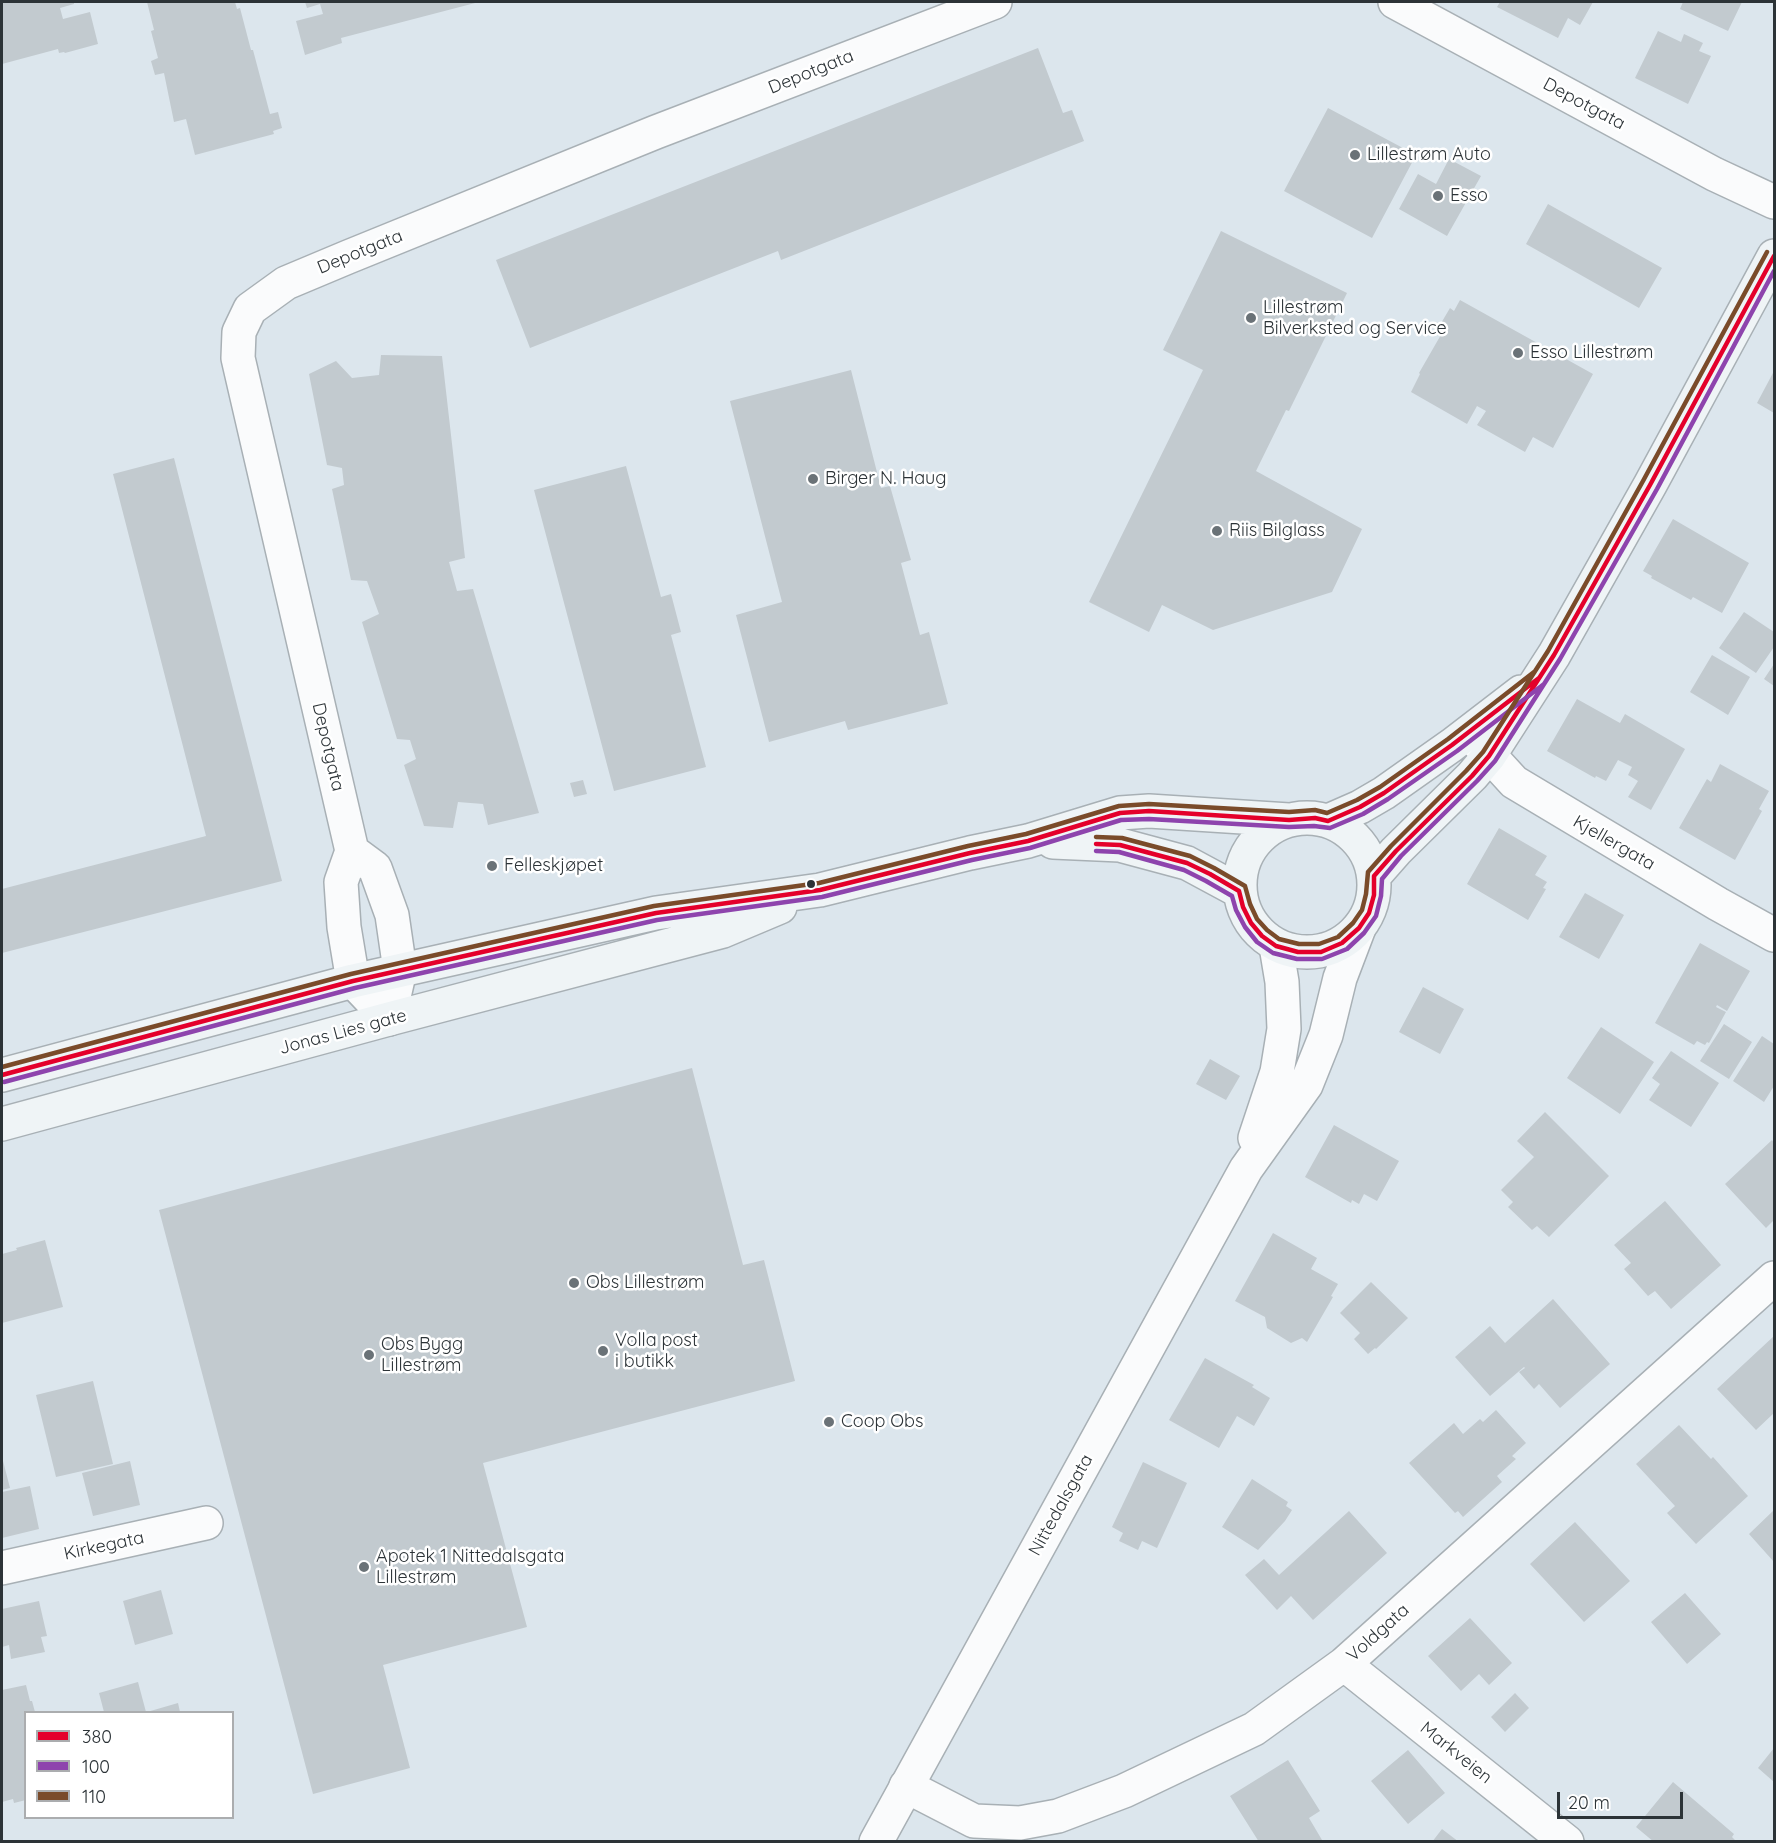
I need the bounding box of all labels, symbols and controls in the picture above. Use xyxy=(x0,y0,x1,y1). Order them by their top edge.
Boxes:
street label: Depotgata xyxy=(765,45,857,99)
street label: Depotgata xyxy=(1539,73,1629,135)
place label: Lillestrøm Auto xyxy=(1367,144,1491,166)
marker: Lillestrøm Auto xyxy=(1348,148,1362,162)
place label: Esso xyxy=(1450,185,1488,207)
marker: Esso xyxy=(1431,189,1445,203)
street label: Depotgata xyxy=(314,225,406,279)
place label: Lillestrøm Bilverksted og Service xyxy=(1263,297,1447,340)
marker: Lillestrøm Bilverksted og Service xyxy=(1244,311,1258,325)
place label: Esso Lillestrøm xyxy=(1530,342,1653,364)
marker: Esso Lillestrøm xyxy=(1511,346,1525,360)
place label: Birger N. Haug xyxy=(825,468,946,490)
marker: Birger N. Haug xyxy=(806,472,820,486)
place label: Riis Bilglass xyxy=(1229,520,1325,542)
marker: Riis Bilglass xyxy=(1210,524,1224,538)
street label: Depotgata xyxy=(307,701,349,793)
street label: Kjellergata xyxy=(1569,811,1659,875)
place label: Felleskjøpet xyxy=(504,855,603,877)
marker: Felleskjøpet xyxy=(485,859,499,873)
unlabelled marker xyxy=(805,878,817,890)
street label: Jonas Lies gate xyxy=(277,1005,409,1059)
place label: Obs Lillestrøm xyxy=(586,1272,705,1294)
marker: Obs Lillestrøm xyxy=(567,1276,581,1290)
place label: Volla post i butikk xyxy=(615,1330,698,1372)
place label: Obs Bygg Lillestrøm xyxy=(381,1334,463,1376)
marker: Volla post i butikk xyxy=(596,1344,610,1358)
marker: Obs Bygg Lillestrøm xyxy=(362,1348,376,1362)
place label: Coop Obs xyxy=(841,1411,923,1433)
marker: Coop Obs xyxy=(822,1415,836,1429)
street label: Nittedalsgata xyxy=(1024,1450,1098,1560)
street label: Kirkegata xyxy=(62,1527,146,1565)
place label: Apotek 1 Nittedalsgata Lillestrøm xyxy=(376,1546,564,1588)
marker: Apotek 1 Nittedalsgata Lillestrøm xyxy=(357,1560,371,1574)
street label: Voldgata xyxy=(1342,1599,1414,1667)
legend xyxy=(24,1711,234,1819)
street label: Markveien xyxy=(1416,1717,1496,1789)
text: 380 xyxy=(82,1725,112,1748)
text: 100 xyxy=(82,1755,110,1778)
scale bar xyxy=(1560,1780,1686,1818)
text: 110 xyxy=(82,1785,106,1808)
text: 20 m xyxy=(1568,1791,1610,1814)

